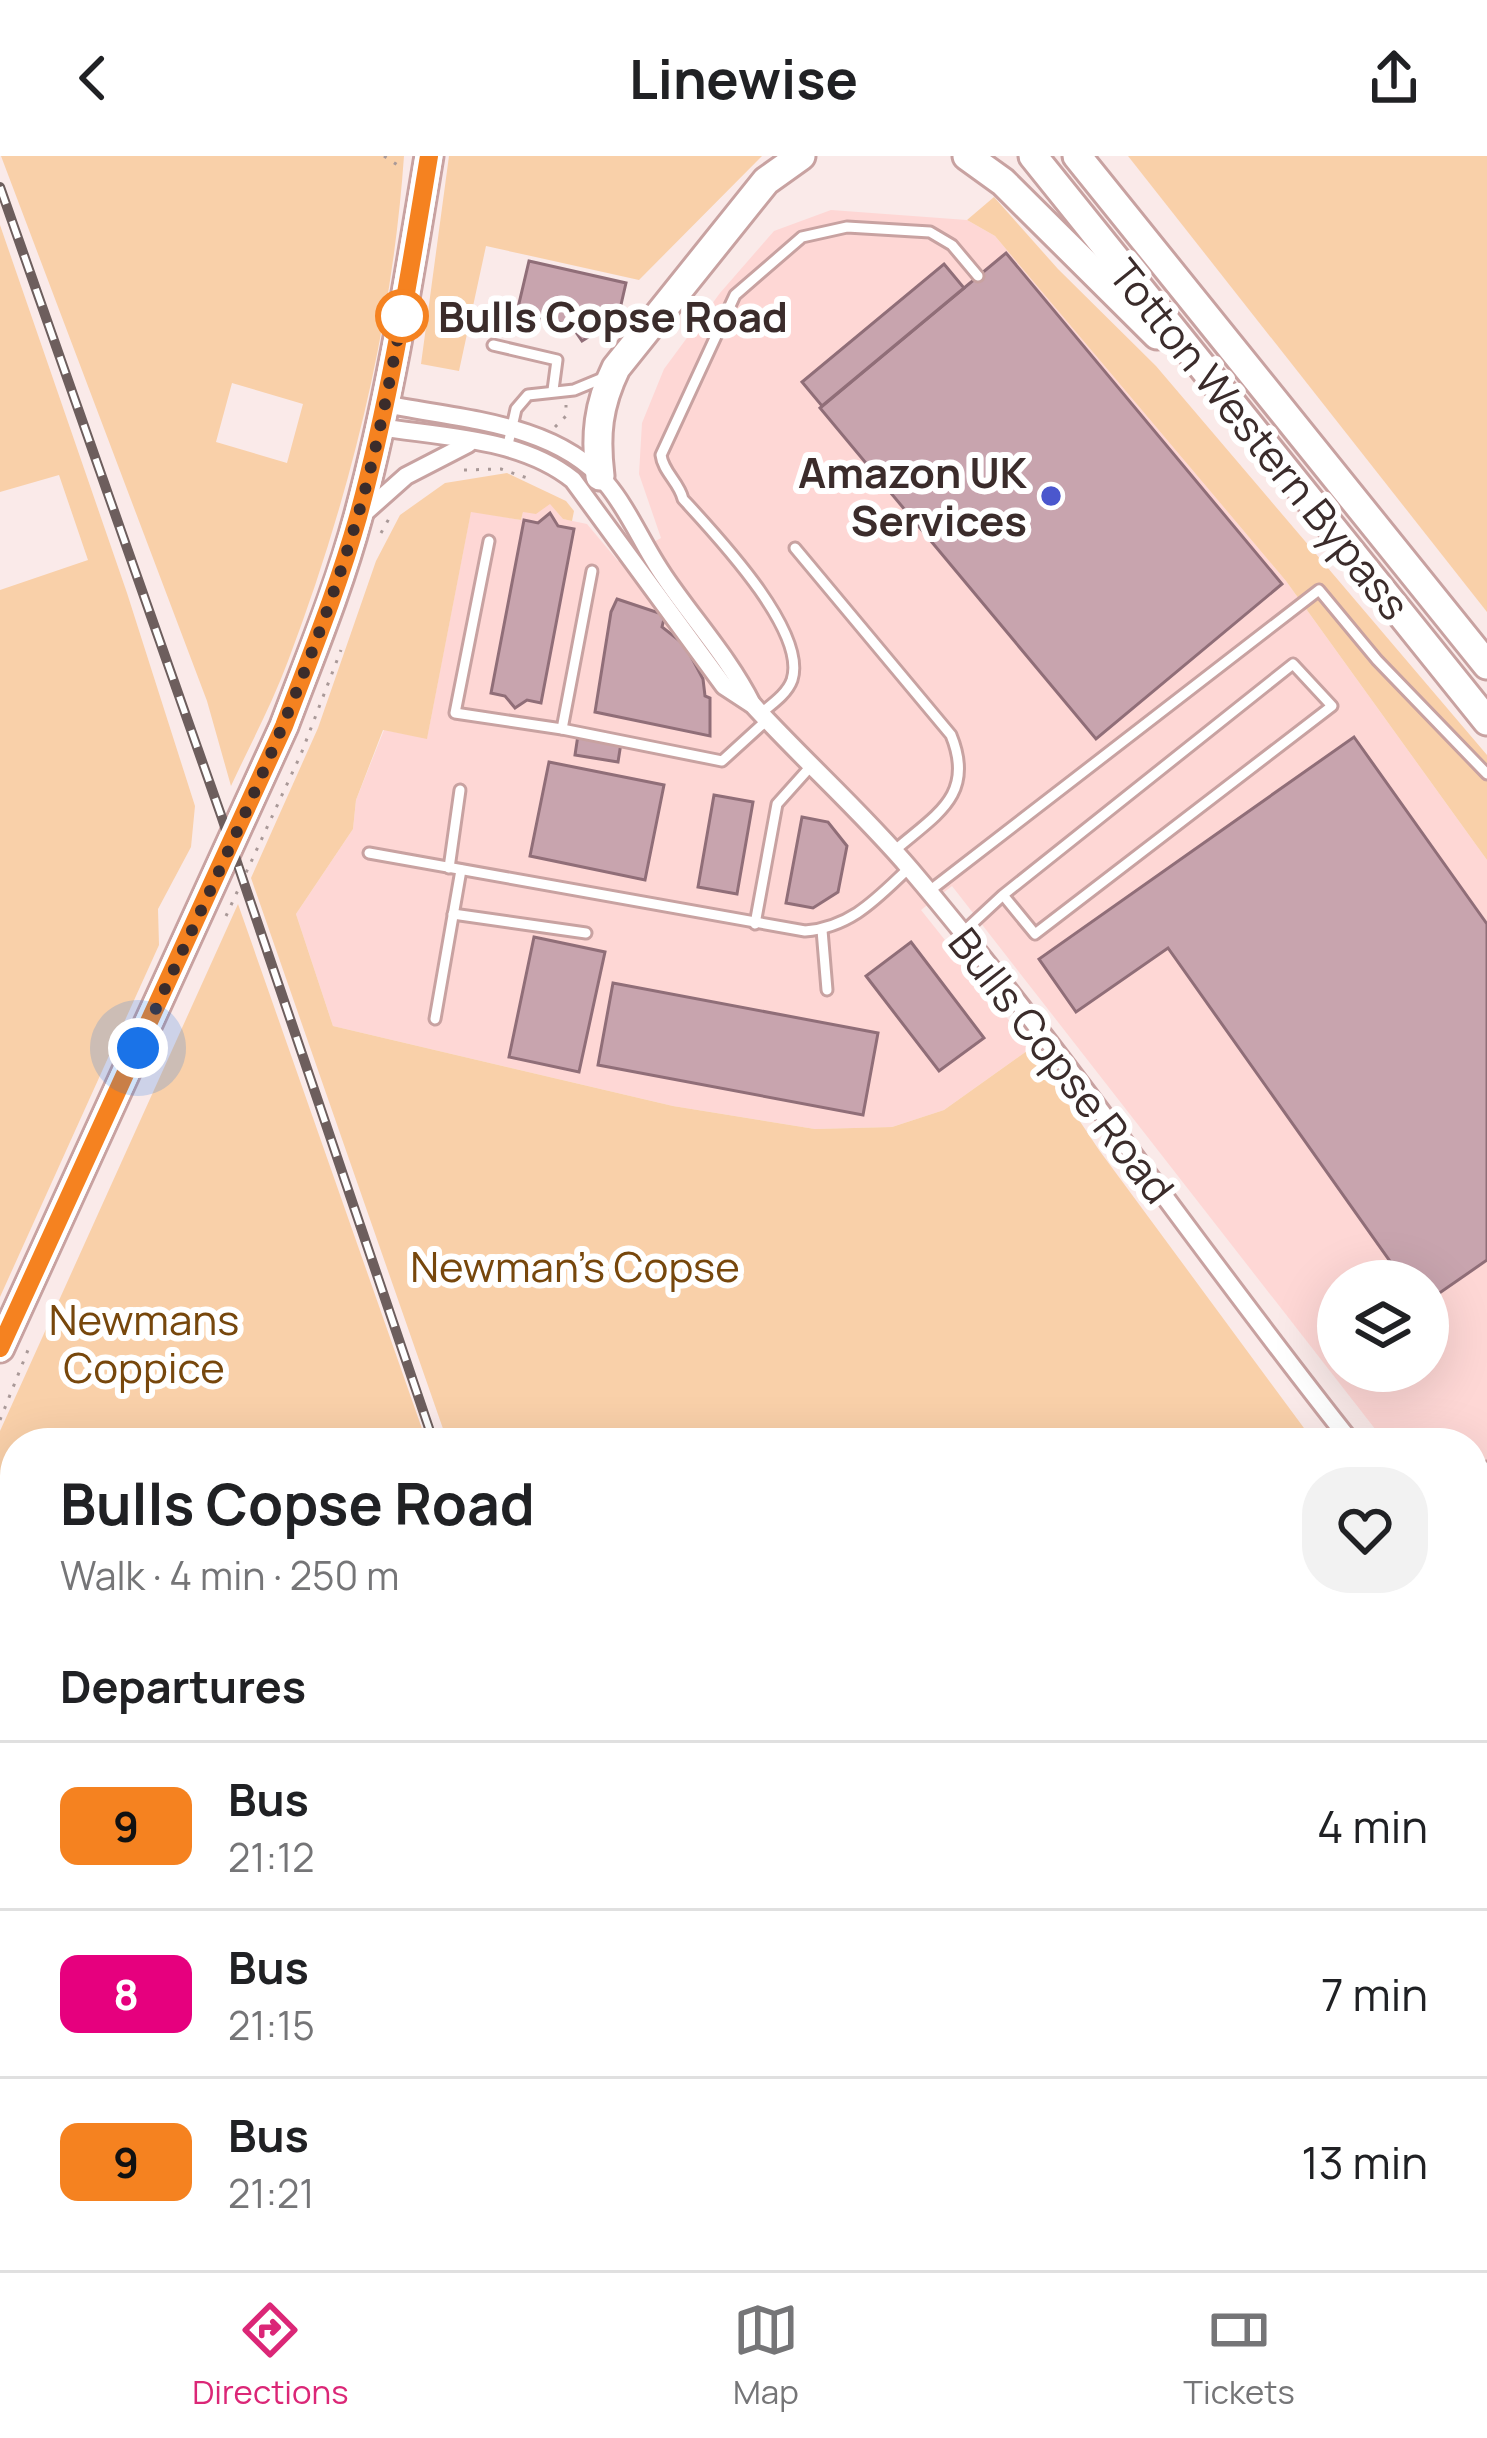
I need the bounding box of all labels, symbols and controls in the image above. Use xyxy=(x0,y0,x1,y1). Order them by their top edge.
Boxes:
text: Linewise xyxy=(629,41,858,115)
icon: back xyxy=(60,45,126,111)
icon: share xyxy=(1361,45,1427,111)
street label: Totton Western Bypass xyxy=(1096,246,1424,632)
place label: Bulls Copse Road xyxy=(438,287,788,345)
marker: Bulls Copse Road xyxy=(377,291,427,341)
place label: Amazon UK Services xyxy=(798,443,1028,549)
marker: Amazon UK Services xyxy=(1038,483,1064,509)
street label: Bulls Copse Road xyxy=(936,915,1188,1215)
your location xyxy=(108,1018,168,1078)
park label: Newman's Copse xyxy=(410,1237,740,1295)
map controls xyxy=(1317,1260,1449,1392)
button: layers xyxy=(1317,1260,1449,1392)
park label: Newmans Coppice xyxy=(49,1290,239,1396)
text: Bulls Copse Road xyxy=(60,1464,535,1542)
button: heart xyxy=(1302,1467,1428,1593)
text: Walk · 4 min · 250 m xyxy=(60,1548,399,1602)
text: Departures xyxy=(60,1655,306,1717)
text: Bus xyxy=(228,1768,309,1830)
text: 4 min xyxy=(1317,1795,1428,1857)
text: 9 xyxy=(113,1797,139,1855)
text: 21:12 xyxy=(228,1830,315,1884)
text: Bus xyxy=(228,1936,309,1998)
text: 7 min xyxy=(1321,1963,1428,2025)
text: 8 xyxy=(113,1965,139,2023)
text: 21:15 xyxy=(228,1998,315,2052)
text: Bus xyxy=(228,2104,309,2166)
text: 13 min xyxy=(1301,2131,1428,2193)
text: 9 xyxy=(113,2133,139,2191)
text: 21:21 xyxy=(228,2166,315,2220)
tab: Directions xyxy=(192,2297,349,2414)
tab: Map xyxy=(733,2297,799,2414)
tab: Tickets xyxy=(1183,2297,1295,2414)

